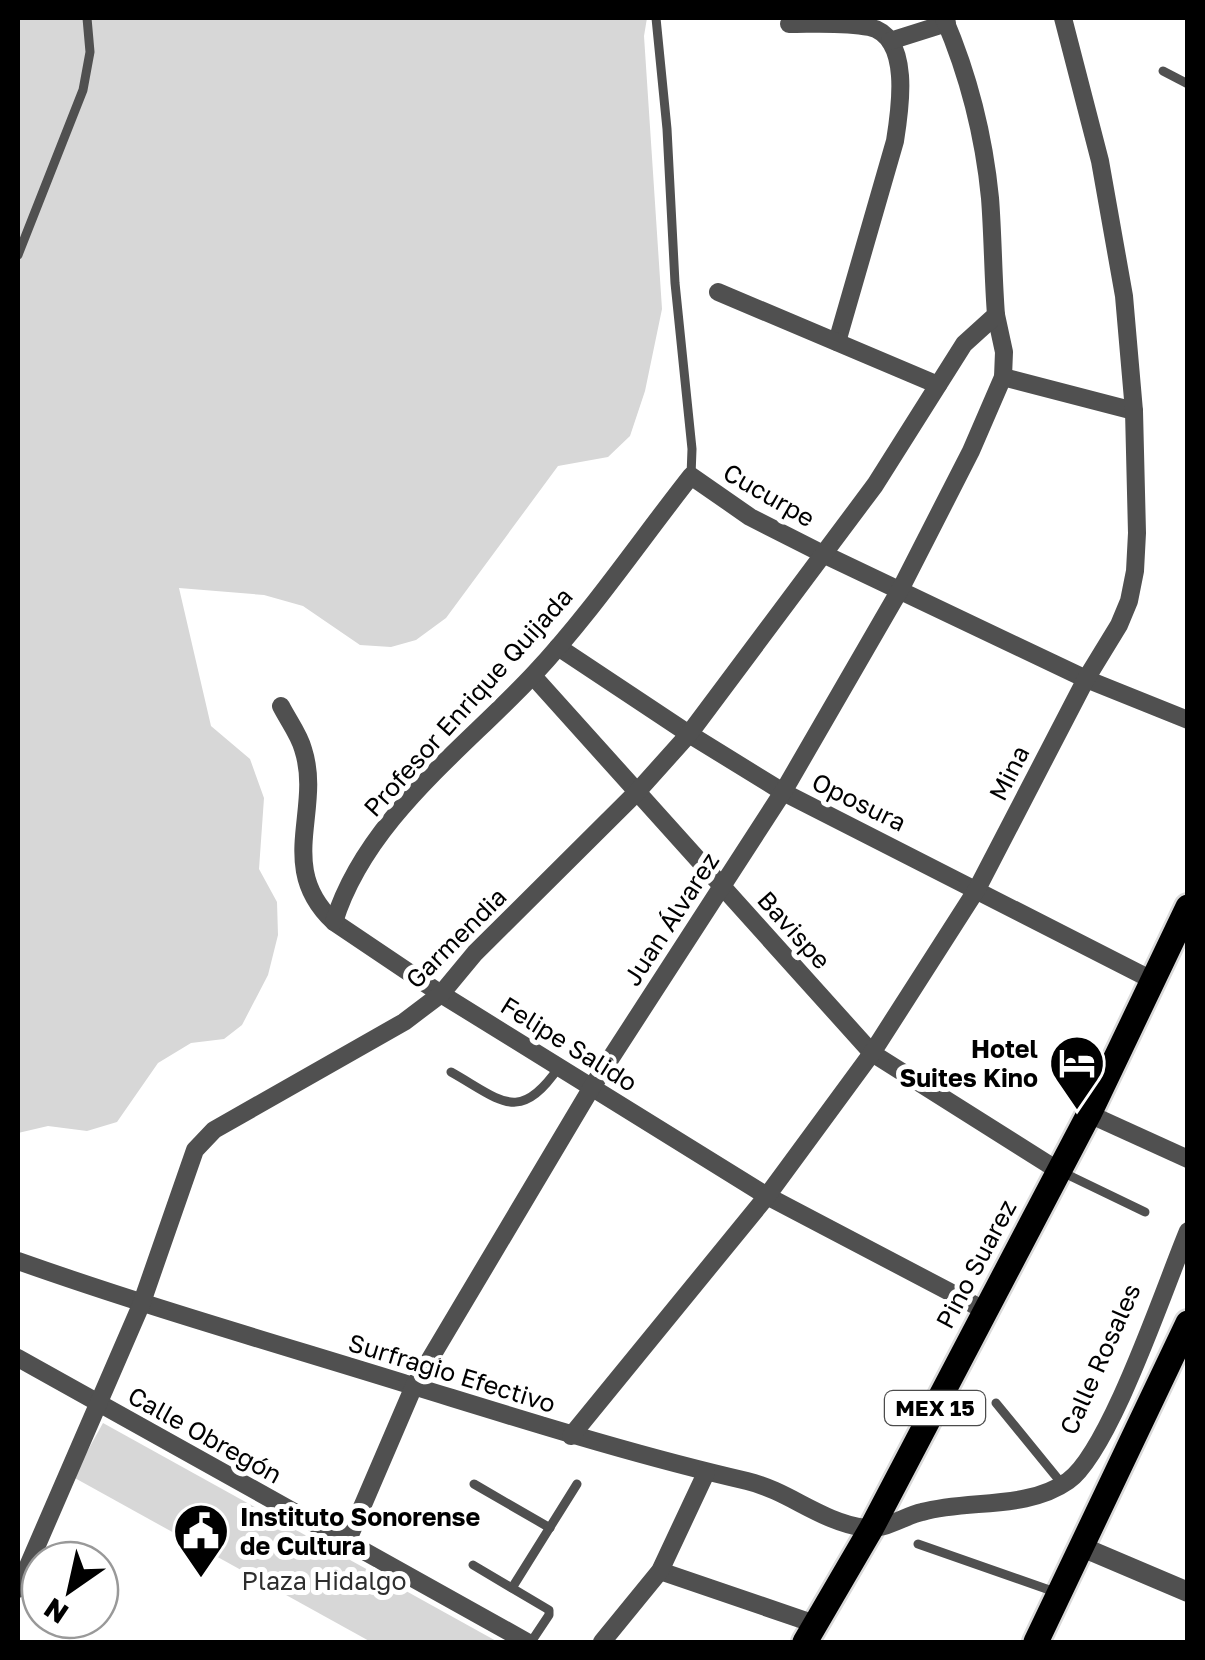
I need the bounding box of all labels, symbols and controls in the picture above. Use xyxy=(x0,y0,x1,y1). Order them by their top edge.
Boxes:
street label: Cucurpe xyxy=(718,456,821,533)
street label: Profesor Enrique Quijada xyxy=(357,581,579,822)
street label: Mina xyxy=(982,740,1035,806)
street label: Oposura xyxy=(807,766,911,838)
street label: Juan Álvarez xyxy=(616,846,725,991)
street label: Garmendia xyxy=(399,881,512,994)
street label: Bavispe xyxy=(751,884,837,975)
street label: Felipe Salido xyxy=(495,989,643,1098)
place label: Hotel Suites Kino xyxy=(899,1033,1038,1093)
hotel icon: Hotel Suites Kino xyxy=(1047,1033,1107,1112)
street label: Pino Suarez xyxy=(929,1194,1023,1334)
street label: Calle Rosales xyxy=(1052,1278,1147,1439)
street label: Surfragio Efectivo xyxy=(345,1326,559,1419)
street label: Calle Obregón xyxy=(123,1379,288,1490)
road number: MEX 15 xyxy=(885,1391,985,1425)
public building icon: Instituto Sonorense de Cultura xyxy=(171,1501,231,1580)
place label: Instituto Sonorense de Cultura xyxy=(240,1501,480,1561)
north arrow xyxy=(20,1540,120,1640)
park label: Plaza Hidalgo xyxy=(242,1565,406,1596)
text: N xyxy=(38,1592,74,1631)

